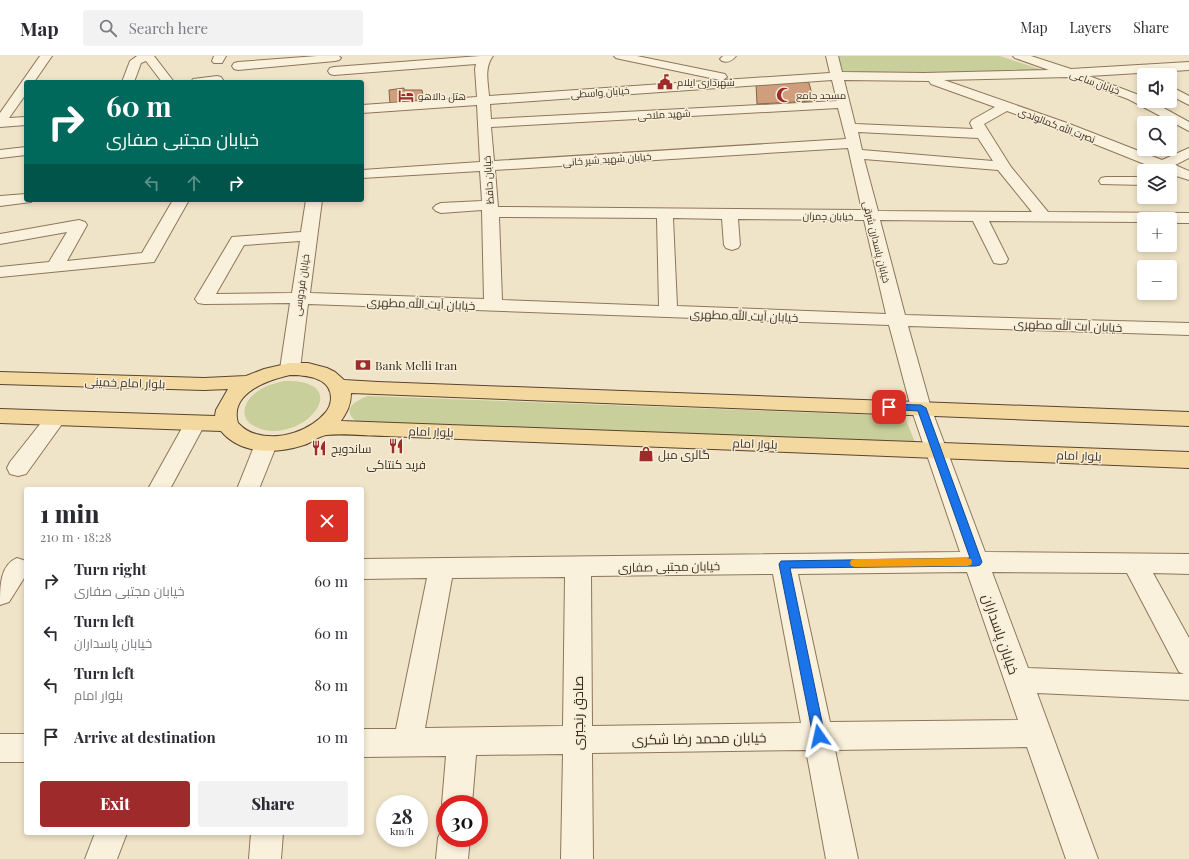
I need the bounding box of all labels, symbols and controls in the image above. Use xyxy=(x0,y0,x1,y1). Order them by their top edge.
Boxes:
search box xyxy=(83,10,363,46)
text: Map xyxy=(20,15,59,41)
icon: search xyxy=(97,17,119,39)
text: Search here xyxy=(129,18,208,38)
text: Map xyxy=(1020,18,1048,37)
text: Layers xyxy=(1070,18,1111,37)
text: Share xyxy=(1133,18,1169,37)
street label: خیابان ساعی xyxy=(1068,66,1122,98)
map controls xyxy=(1137,68,1177,300)
button: sound xyxy=(1137,68,1177,108)
public building icon: شهرداری ایلام xyxy=(656,73,674,91)
place label: شهرداری ایلام xyxy=(677,75,735,90)
street label: خیابان واسطی xyxy=(570,83,630,101)
mosque icon: مسجد جامع xyxy=(775,86,793,104)
text: 60 m xyxy=(106,87,172,124)
hotel icon: هتل دالاهو xyxy=(397,87,415,105)
place label: مسجد جامع xyxy=(796,88,846,102)
place label: هتل دالاهو xyxy=(418,89,466,103)
icon: right xyxy=(40,96,92,148)
street label: نصرت الله کمالوندی xyxy=(1016,104,1098,146)
street label: شهید ملاحی xyxy=(637,106,691,122)
button: search xyxy=(1137,116,1177,156)
text: خیابان مجتبی صفاری xyxy=(106,127,259,151)
street label: خیابان شهید شیر خانی xyxy=(562,149,652,169)
street label: خیابان حافظ xyxy=(479,155,497,205)
button: layers xyxy=(1137,164,1177,204)
icon: left xyxy=(141,172,163,194)
icon: ahead xyxy=(183,172,205,194)
icon: right xyxy=(225,172,247,194)
street label: خیابان پاسدارن شرقی xyxy=(860,200,894,284)
street label: خیابان چمران xyxy=(802,209,854,223)
button: + xyxy=(1137,212,1177,252)
street label: خیابان فردوسی xyxy=(290,253,312,317)
button: − xyxy=(1137,260,1177,300)
street label: خیابان آیت الله مطهری xyxy=(366,293,476,313)
street label: خیابان آیت الله مطهری xyxy=(689,305,799,325)
street label: خیابان آیت الله مطهری xyxy=(1013,315,1123,335)
bank icon: Bank Melli Iran xyxy=(354,356,372,374)
place label: Bank Melli Iran xyxy=(375,357,457,373)
street label: بلوار امام خمینی xyxy=(84,373,166,392)
pin xyxy=(872,390,906,424)
icon: arrive xyxy=(878,396,900,418)
street label: بلوار امام xyxy=(408,422,454,441)
street label: بلوار امام xyxy=(732,434,778,453)
restaurant icon: فرید کنتاکی xyxy=(387,437,405,455)
restaurant icon: ساندویچ xyxy=(310,439,328,457)
place label: ساندویچ xyxy=(331,440,371,457)
shop icon: گالری مبل xyxy=(637,445,655,463)
place label: گالری مبل xyxy=(658,446,710,462)
street label: بلوار امام xyxy=(1056,446,1102,465)
place label: فرید کنتاکی xyxy=(366,456,426,472)
text: 1 min xyxy=(40,497,99,529)
button: close xyxy=(306,500,348,542)
text: 210 m · 18:28 xyxy=(40,528,112,545)
street label: خیابان مجتبی صفاری xyxy=(618,557,720,575)
text: Turn right xyxy=(74,559,147,579)
icon: right xyxy=(40,570,62,592)
text: 60 m xyxy=(314,571,348,591)
text: خیابان مجتبی صفاری xyxy=(74,582,185,599)
street label: خیابان پاسداران xyxy=(977,591,1024,677)
text: Turn left xyxy=(74,611,135,631)
icon: left xyxy=(40,622,62,644)
text: 60 m xyxy=(314,623,348,643)
text: خیابان پاسداران xyxy=(74,634,152,651)
text: Turn left xyxy=(74,663,135,683)
icon: left xyxy=(40,674,62,696)
text: 80 m xyxy=(314,675,348,695)
street label: صادق رنجبری xyxy=(568,676,587,750)
text: بلوار امام xyxy=(74,686,123,703)
position arrow xyxy=(798,715,840,757)
icon: arrive xyxy=(40,726,62,748)
text: Arrive at destination xyxy=(74,727,216,747)
text: 10 m xyxy=(316,727,348,747)
street label: خیابان محمد رضا شکری xyxy=(631,727,767,749)
button: Exit xyxy=(40,781,190,827)
button: Share xyxy=(198,781,348,827)
speed limit sign: 30 xyxy=(436,795,488,847)
text: 28 xyxy=(391,802,413,829)
text: km/h xyxy=(390,824,414,838)

